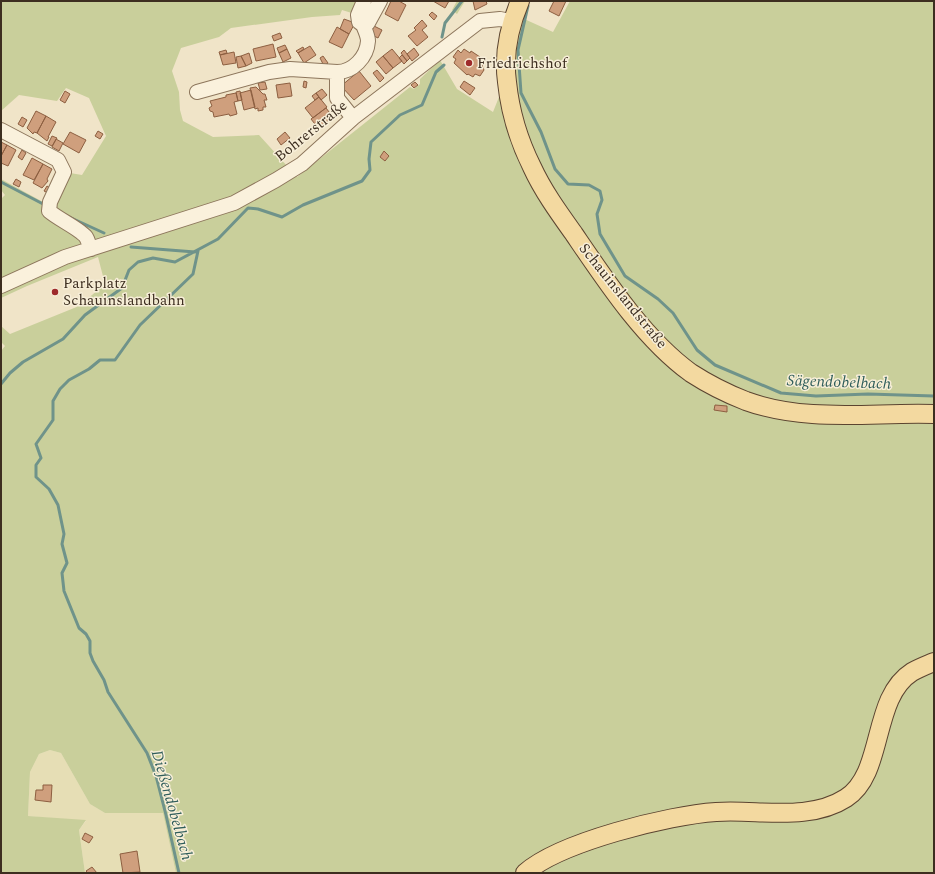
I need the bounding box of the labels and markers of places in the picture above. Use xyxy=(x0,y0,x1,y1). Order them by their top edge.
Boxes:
place label: Friedrichshof xyxy=(477,52,569,75)
marker: Friedrichshof xyxy=(464,58,474,68)
place label: Parkplatz Schauinslandbahn xyxy=(63,272,185,312)
marker: Parkplatz Schauinslandbahn xyxy=(50,287,60,297)

